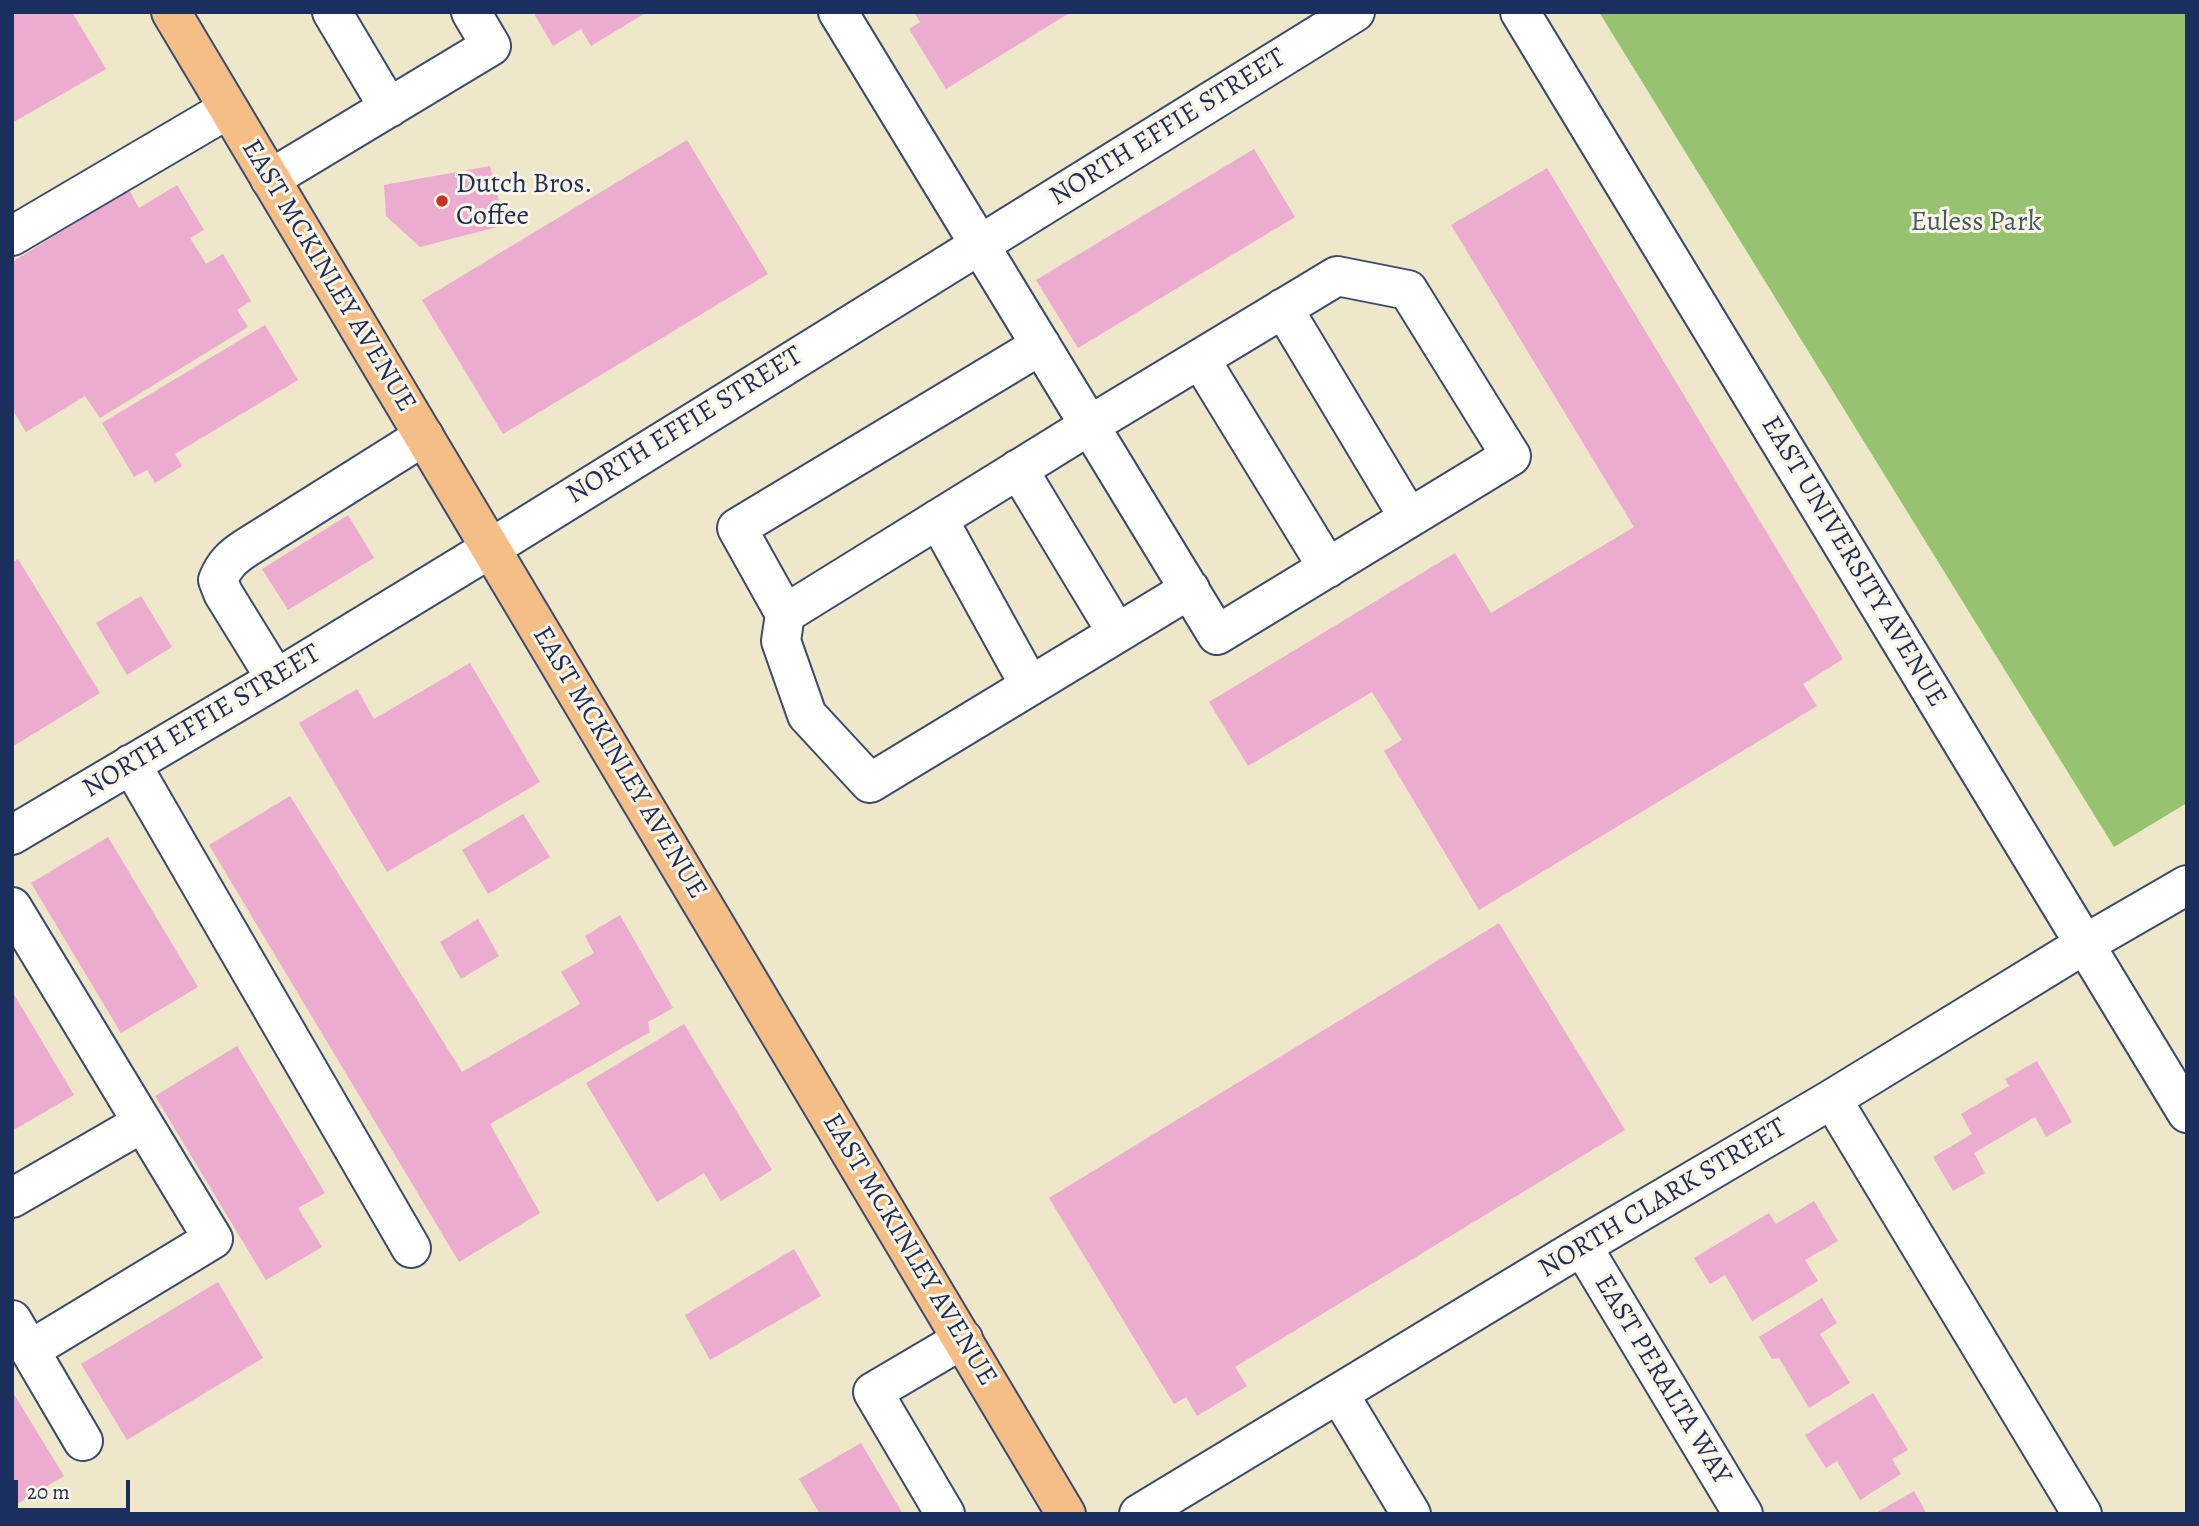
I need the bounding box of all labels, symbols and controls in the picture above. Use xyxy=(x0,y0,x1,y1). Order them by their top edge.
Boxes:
street label: NORTH EFFIE STREET xyxy=(1044,42,1292,214)
street label: EAST MCKINLEY AVENUE xyxy=(233,134,423,418)
place label: Dutch Bros. Coffee xyxy=(456,168,592,234)
marker: Dutch Bros. Coffee xyxy=(434,193,450,209)
park label: Euless Park xyxy=(1910,206,2042,240)
street label: NORTH EFFIE STREET xyxy=(561,340,809,512)
street label: EAST UNIVERSITY AVENUE xyxy=(1753,410,1953,714)
street label: EAST MCKINLEY AVENUE xyxy=(524,621,714,905)
street label: NORTH EFFIE STREET xyxy=(77,638,327,806)
street label: EAST MCKINLEY AVENUE xyxy=(814,1108,1004,1392)
street label: NORTH CLARK STREET xyxy=(1533,1112,1793,1286)
street label: EAST PERALTA WAY xyxy=(1586,1269,1738,1491)
scale bar xyxy=(18,1466,133,1510)
text: 20 m xyxy=(27,1478,70,1506)

